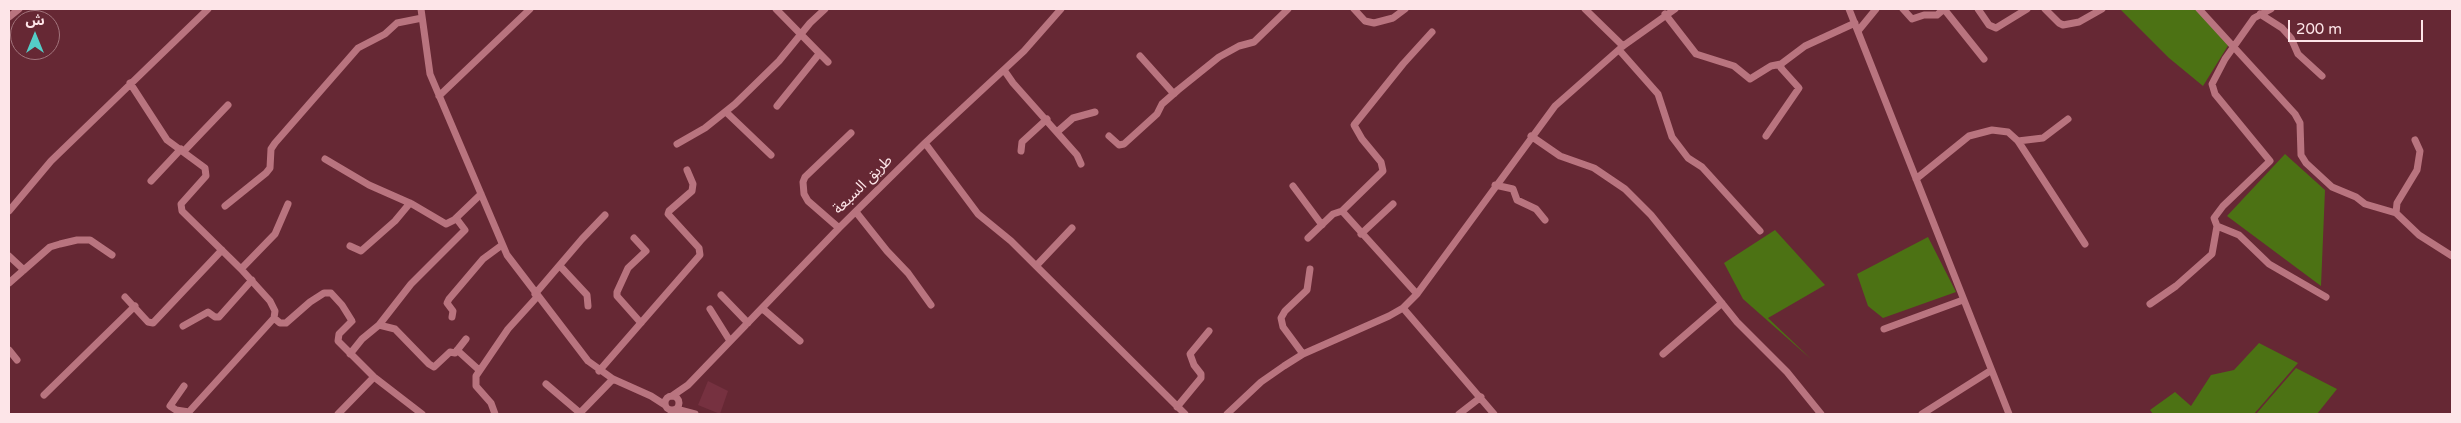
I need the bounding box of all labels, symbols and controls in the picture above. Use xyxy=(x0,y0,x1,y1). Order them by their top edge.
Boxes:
north arrow xyxy=(10,10,60,60)
scale bar xyxy=(2291,10,2426,42)
text: ش xyxy=(25,12,45,29)
text: 200 m xyxy=(2296,20,2342,38)
street label: طريق السبعة xyxy=(830,152,896,218)

